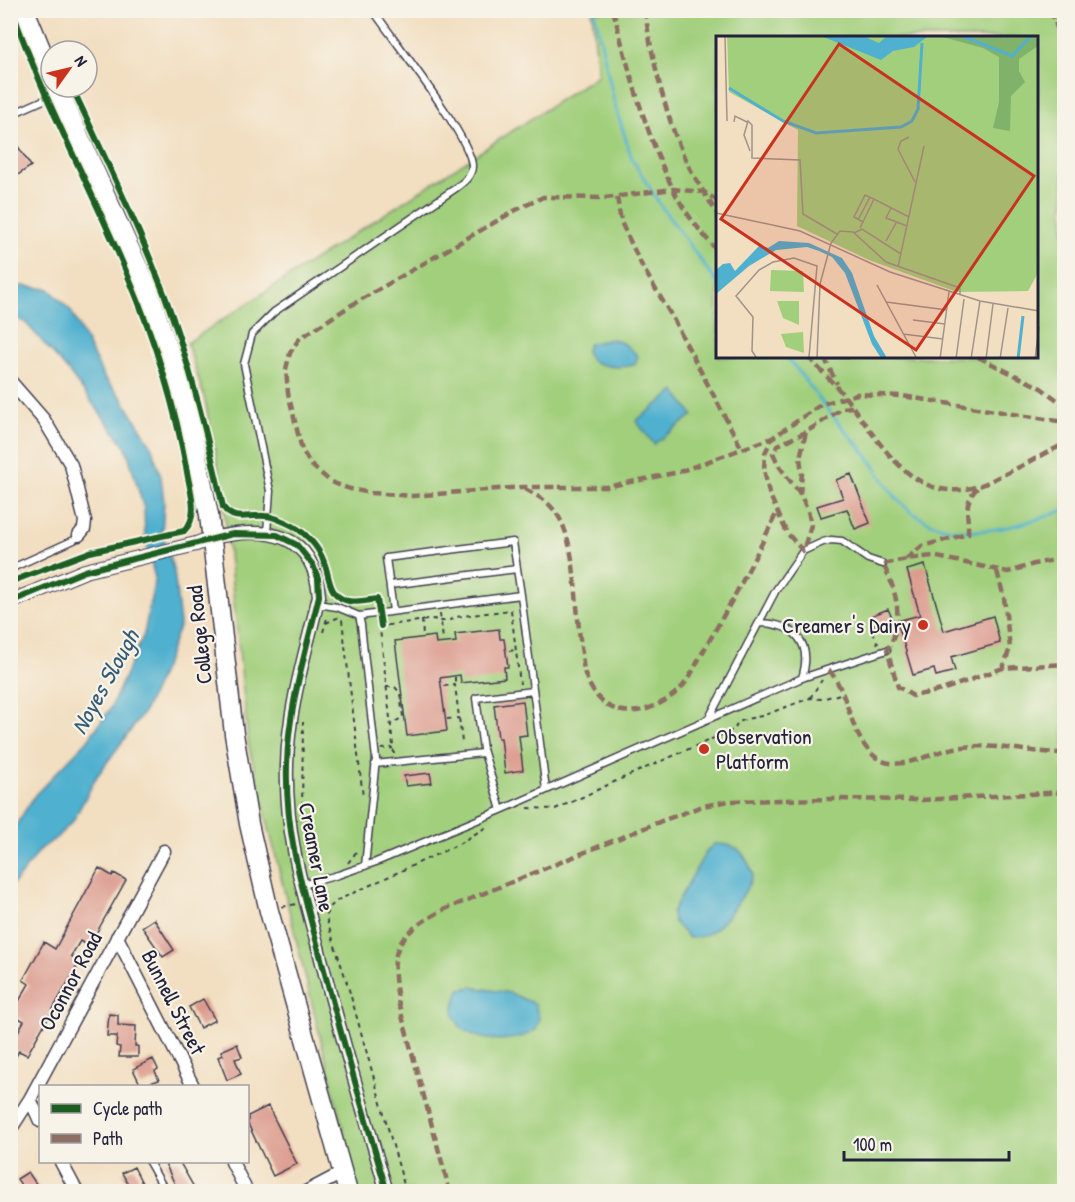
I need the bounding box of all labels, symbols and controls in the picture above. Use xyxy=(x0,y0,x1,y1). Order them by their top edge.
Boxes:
inset map xyxy=(716,36,1039,358)
north arrow xyxy=(39,39,99,99)
text: N xyxy=(70,51,93,71)
street label: College Road xyxy=(179,584,219,686)
place label: Creamer's Dairy xyxy=(782,610,911,640)
marker: Creamer's Dairy xyxy=(916,618,930,632)
water label: Noyes Slough xyxy=(62,622,148,740)
place label: Observation Platform xyxy=(716,721,812,776)
marker: Observation Platform xyxy=(697,742,711,756)
street label: Creamer Lane xyxy=(292,800,342,914)
street label: Oconnor Road xyxy=(31,926,109,1036)
street label: Bunnell Street xyxy=(135,944,214,1060)
legend xyxy=(39,1085,249,1163)
text: Cycle path xyxy=(93,1096,163,1121)
scale bar xyxy=(844,1124,1009,1162)
text: Path xyxy=(93,1126,123,1151)
text: 100 m xyxy=(853,1132,892,1157)

